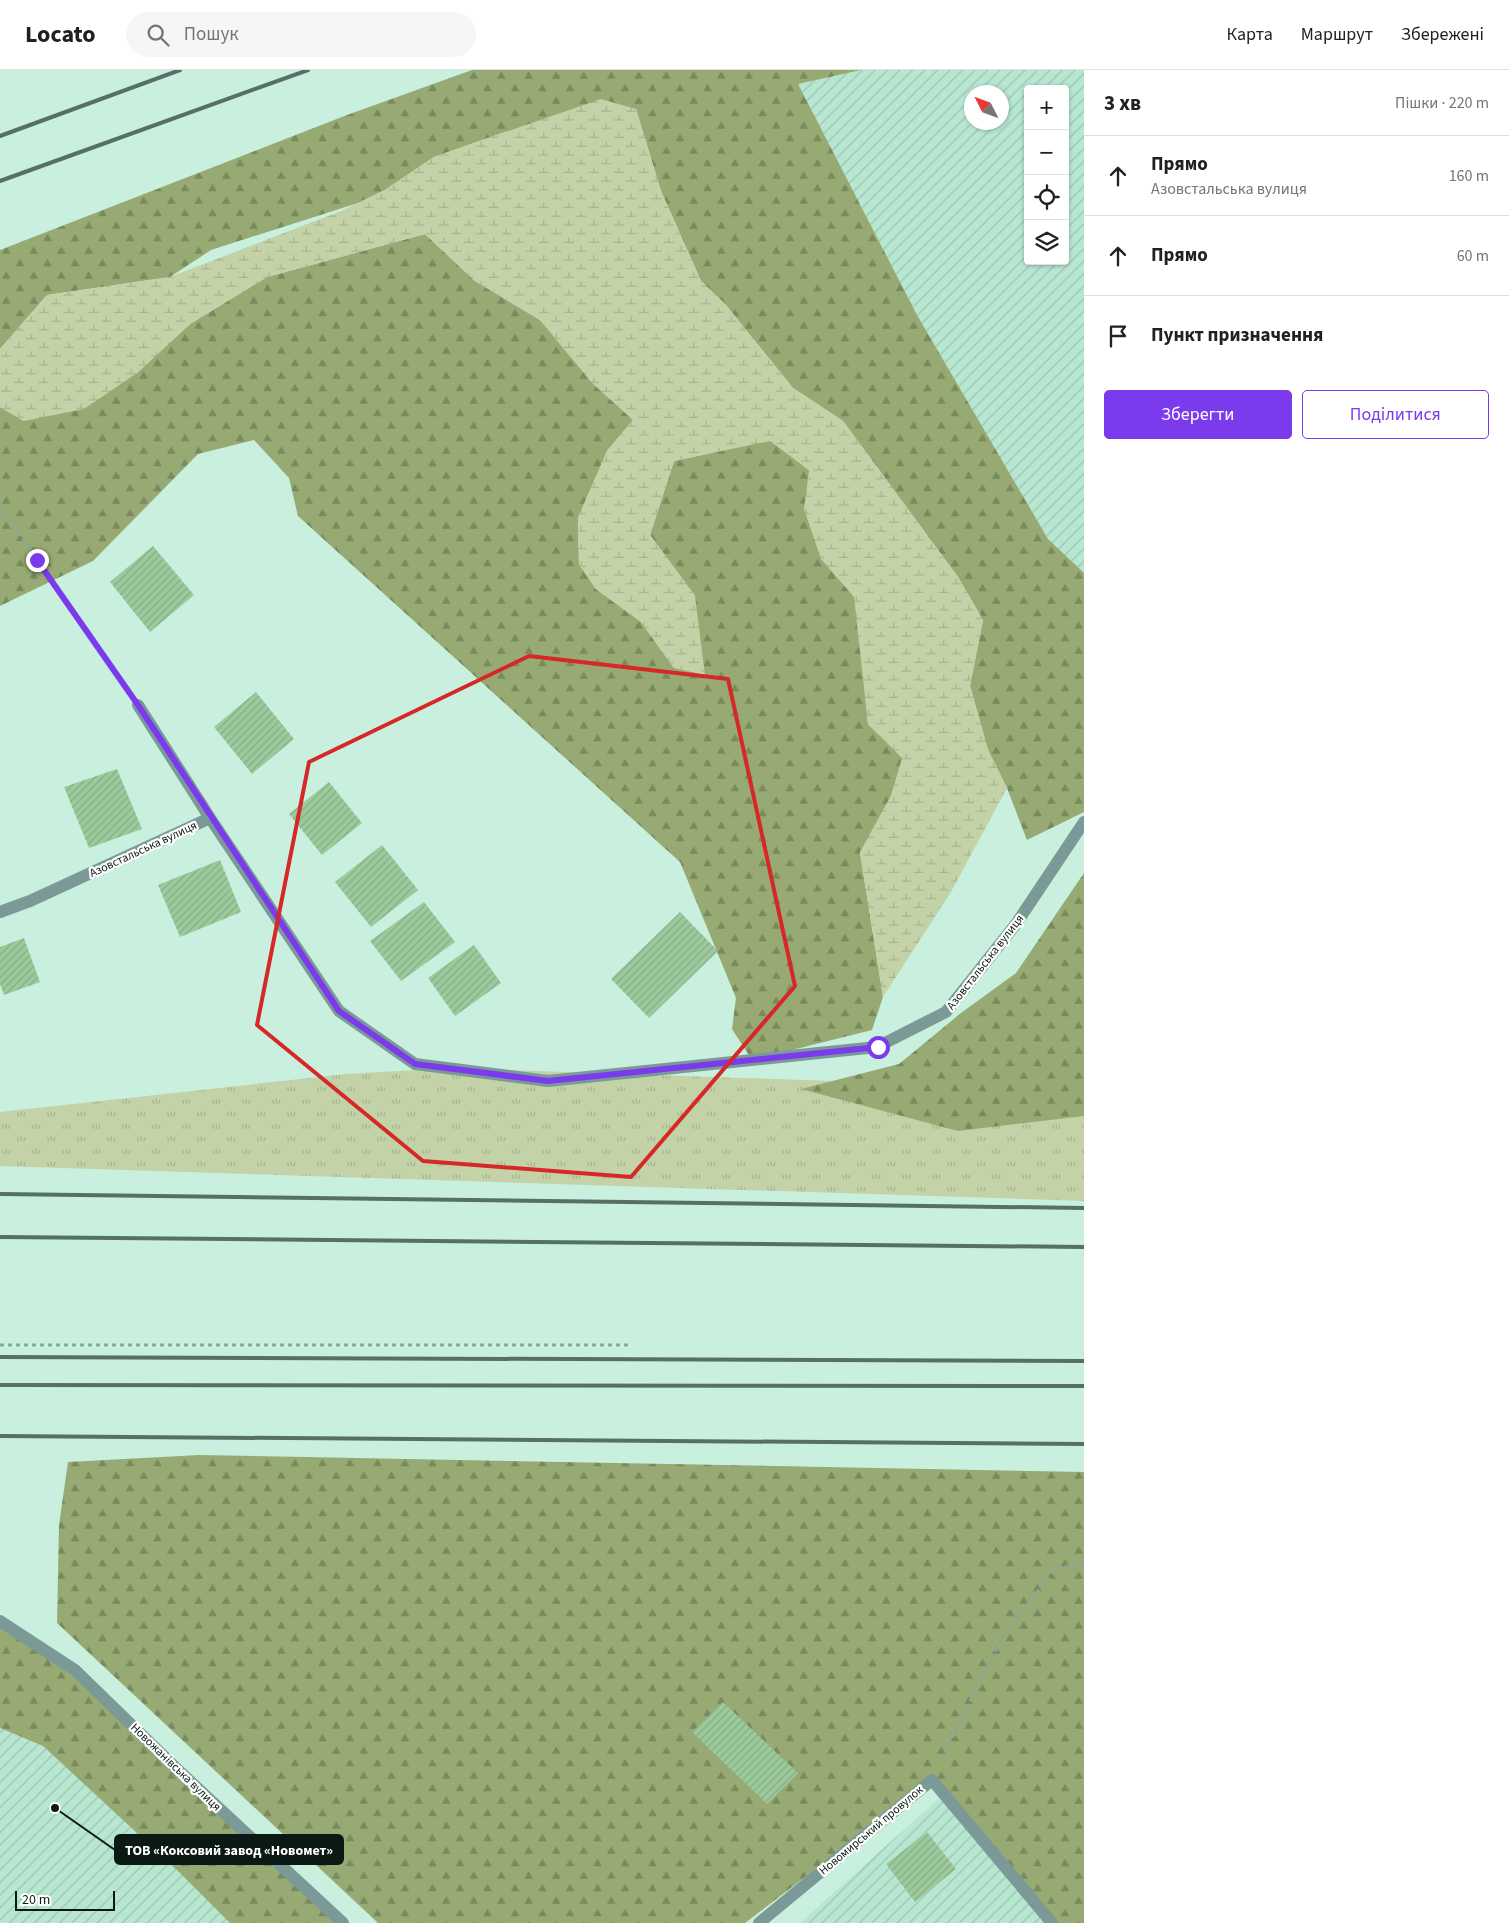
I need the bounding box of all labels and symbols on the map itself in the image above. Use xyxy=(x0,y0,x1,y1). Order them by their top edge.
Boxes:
north arrow xyxy=(964,85,1009,130)
route end xyxy=(26,549,49,572)
street label: Азовстальська вулиця xyxy=(87,817,200,882)
street label: Азовстальська вулиця xyxy=(943,911,1028,1014)
route start xyxy=(867,1036,890,1059)
street label: Новожанівська вулиця xyxy=(127,1720,225,1815)
street label: Новомирський провулок xyxy=(816,1782,927,1879)
callout: ТОВ «Коксовий завод «Новомет» xyxy=(115,1835,343,1864)
text: ТОВ «Коксовий завод «Новомет» xyxy=(125,1841,333,1861)
scale bar xyxy=(15,1888,115,1911)

